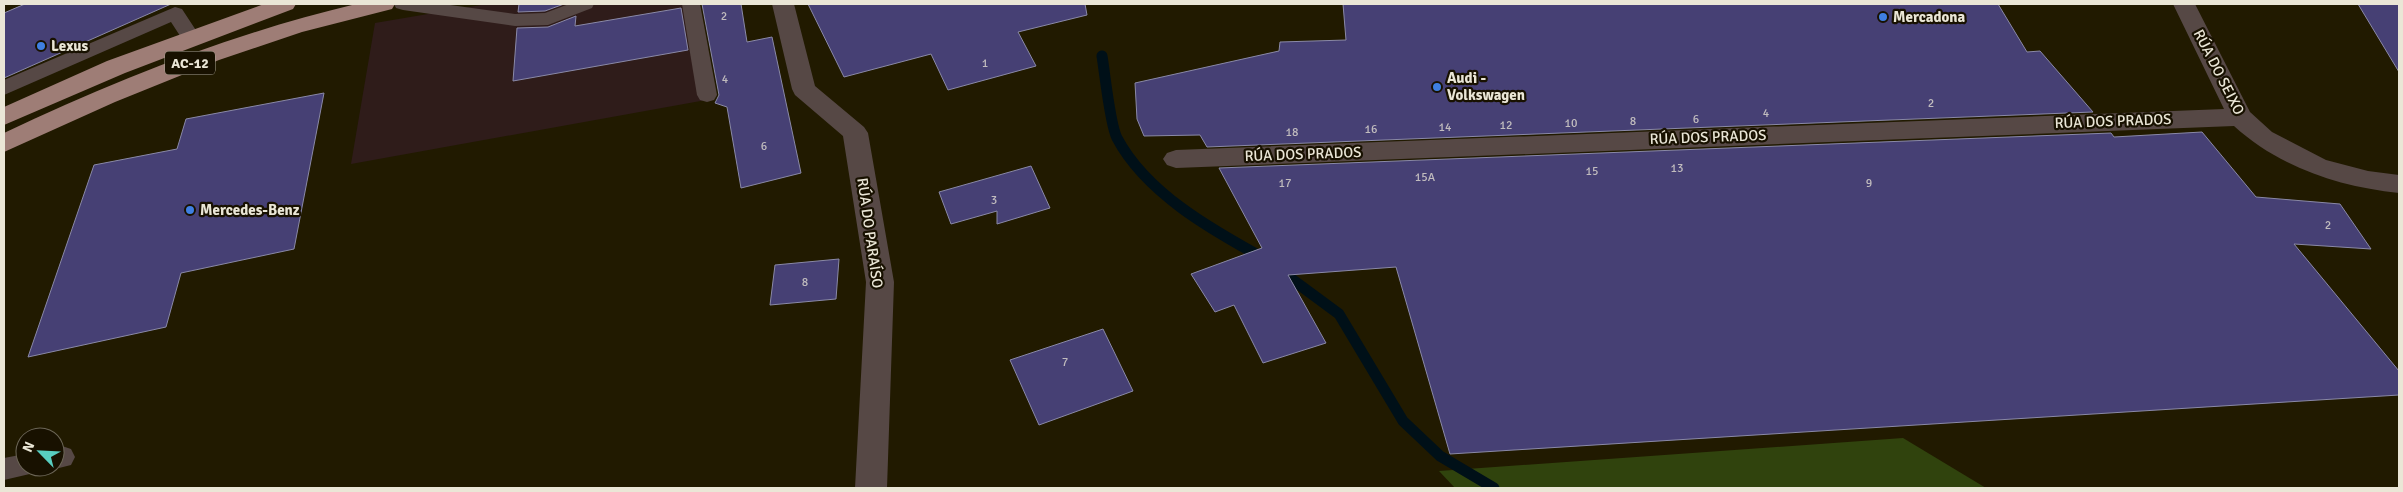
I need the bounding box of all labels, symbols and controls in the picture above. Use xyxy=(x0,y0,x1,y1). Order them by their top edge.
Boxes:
place label: Mercadona xyxy=(1893,8,1966,26)
house number: 2 xyxy=(721,9,727,24)
marker: Mercadona xyxy=(1877,11,1889,23)
street label: RÚA DO SEIXO xyxy=(2190,26,2249,118)
place label: Lexus xyxy=(51,37,89,55)
marker: Lexus xyxy=(35,40,47,52)
road number: AC-12 xyxy=(165,52,215,74)
house number: 1 xyxy=(982,56,988,71)
place label: Audi - Volkswagen xyxy=(1447,69,1525,104)
house number: 4 xyxy=(722,72,729,87)
marker: Audi - Volkswagen xyxy=(1431,81,1443,93)
house number: 2 xyxy=(1928,96,1934,111)
house number: 4 xyxy=(1763,106,1770,121)
street label: RÚA DOS PRADOS xyxy=(2054,109,2172,132)
house number: 6 xyxy=(1693,112,1699,127)
house number: 8 xyxy=(1630,114,1636,129)
house number: 10 xyxy=(1565,116,1577,131)
house number: 12 xyxy=(1500,118,1512,133)
house number: 14 xyxy=(1439,120,1452,135)
house number: 16 xyxy=(1365,122,1377,137)
house number: 18 xyxy=(1286,125,1298,140)
street label: RÚA DOS PRADOS xyxy=(1649,125,1767,148)
house number: 6 xyxy=(761,139,767,154)
street label: RÚA DOS PRADOS xyxy=(1244,142,1362,165)
house number: 13 xyxy=(1671,161,1683,176)
house number: 15 xyxy=(1586,164,1598,179)
house number: 15A xyxy=(1415,170,1436,185)
street label: RÚA DO PARAÍSO xyxy=(853,176,888,290)
house number: 17 xyxy=(1279,176,1291,191)
house number: 9 xyxy=(1866,176,1872,191)
house number: 3 xyxy=(991,193,997,208)
place label: Mercedes-Benz xyxy=(200,201,300,219)
marker: Mercedes-Benz xyxy=(184,204,196,216)
house number: 2 xyxy=(2325,218,2331,233)
house number: 8 xyxy=(802,275,808,290)
house number: 7 xyxy=(1062,355,1068,370)
north arrow xyxy=(15,427,65,477)
text: N xyxy=(19,439,38,455)

